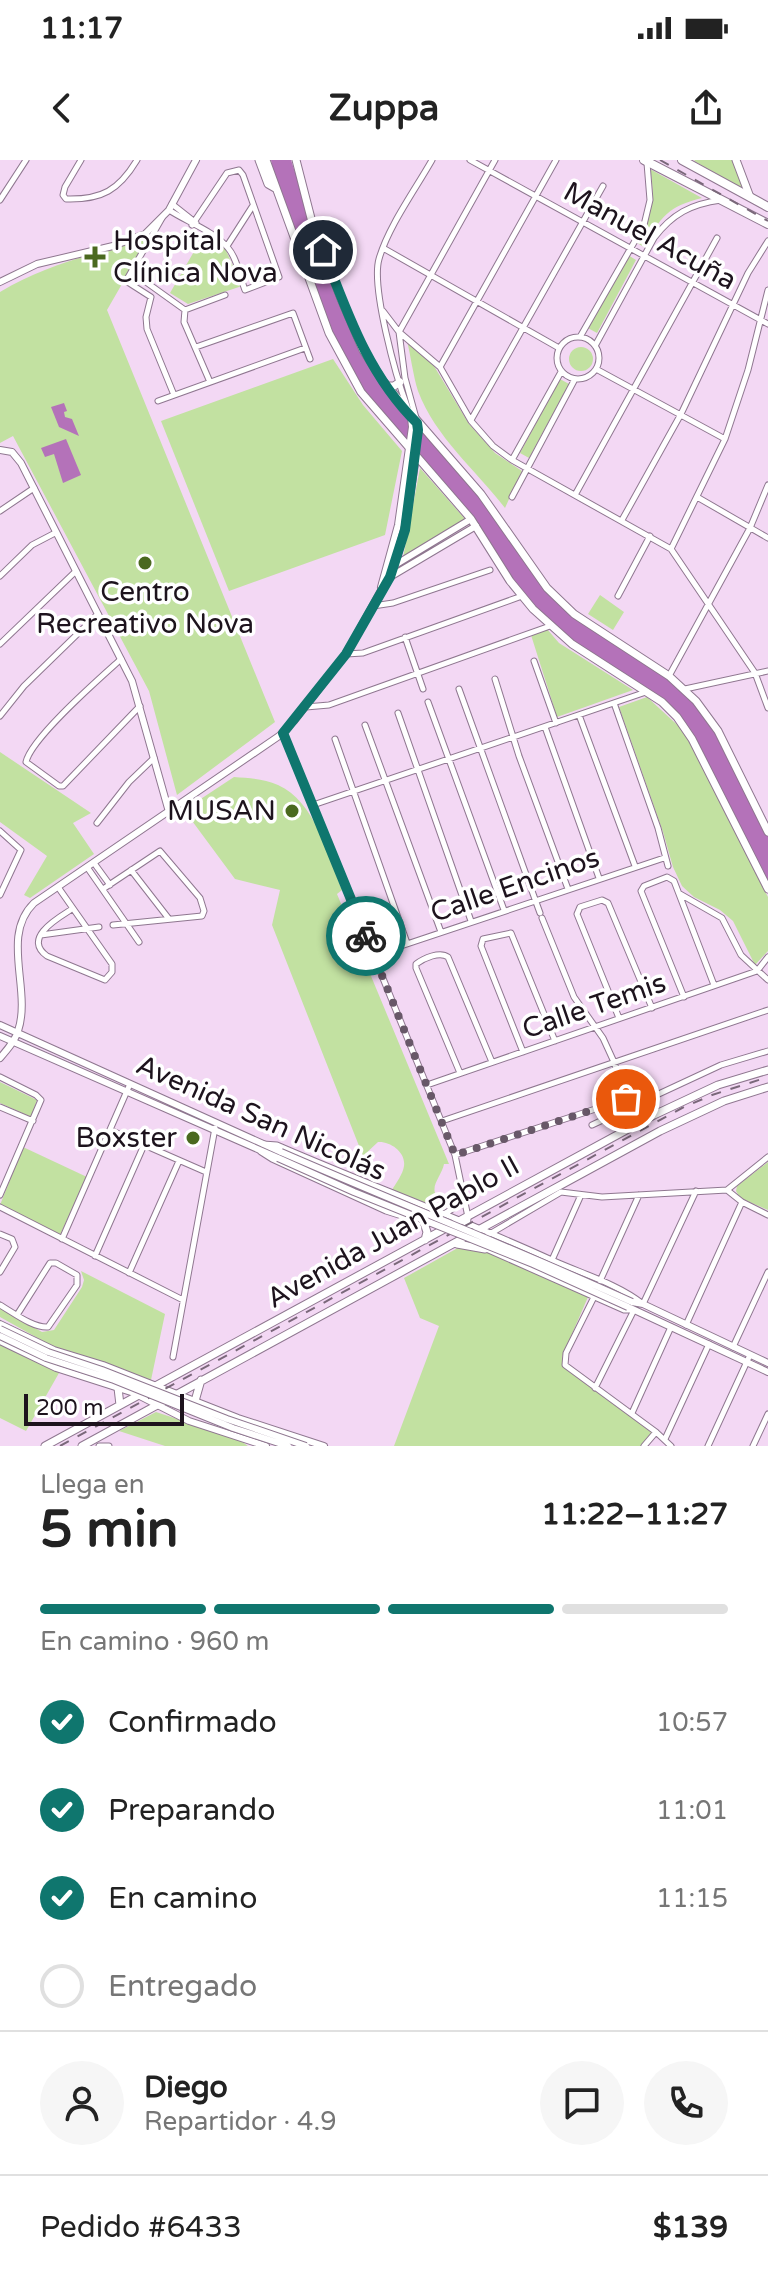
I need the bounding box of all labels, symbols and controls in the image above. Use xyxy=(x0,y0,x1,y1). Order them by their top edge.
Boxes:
text: 11:17 xyxy=(40,10,123,47)
icon: back xyxy=(40,86,84,130)
icon: share xyxy=(684,86,728,130)
text: Zuppa xyxy=(329,87,439,130)
street label: Manuel Acuña xyxy=(558,175,742,297)
pin xyxy=(289,216,357,284)
place label: Hospital Clínica Nova xyxy=(113,224,278,290)
icon: home xyxy=(301,228,345,272)
marker: Hospital Clínica Nova xyxy=(84,246,106,268)
marker: Centro Recreativo Nova xyxy=(136,554,154,572)
place label: Centro Recreativo Nova xyxy=(36,575,254,641)
place label: MUSAN xyxy=(167,794,276,828)
marker: MUSAN xyxy=(283,802,301,820)
street label: Calle Encinos xyxy=(426,840,604,930)
courier xyxy=(326,896,406,976)
icon: bike xyxy=(344,914,388,958)
street label: Calle Temis xyxy=(518,966,670,1046)
street label: Avenida San Nicolás xyxy=(131,1048,391,1188)
pin xyxy=(592,1065,660,1133)
icon: bag xyxy=(604,1077,648,1121)
place label: Boxster xyxy=(76,1121,177,1155)
marker: Boxster xyxy=(184,1129,202,1147)
street label: Avenida Juan Pablo II xyxy=(261,1148,525,1316)
scale bar xyxy=(24,1390,184,1426)
text: 200 m xyxy=(36,1395,103,1421)
text: Llega en xyxy=(40,1469,145,1500)
text: 11:22–11:27 xyxy=(541,1496,728,1533)
text: 5 min xyxy=(40,1498,179,1561)
text: En camino · 960 m xyxy=(40,1626,269,1657)
icon: check xyxy=(40,1700,84,1744)
text: Confirmado xyxy=(108,1704,277,1741)
text: 10:57 xyxy=(656,1707,728,1738)
icon: check xyxy=(40,1788,84,1832)
text: Preparando xyxy=(108,1792,276,1829)
text: 11:01 xyxy=(656,1795,728,1826)
icon: check xyxy=(40,1876,84,1920)
text: En camino xyxy=(108,1880,257,1917)
text: 11:15 xyxy=(656,1883,728,1914)
text: Entregado xyxy=(108,1968,257,2005)
button: person xyxy=(40,2061,124,2145)
button: chat xyxy=(540,2061,624,2145)
button: phone xyxy=(644,2061,728,2145)
text: Diego xyxy=(144,2069,228,2106)
text: Repartidor · 4.9 xyxy=(144,2106,336,2137)
text: Pedido #6433 xyxy=(40,2209,242,2246)
text: $139 xyxy=(653,2209,728,2246)

